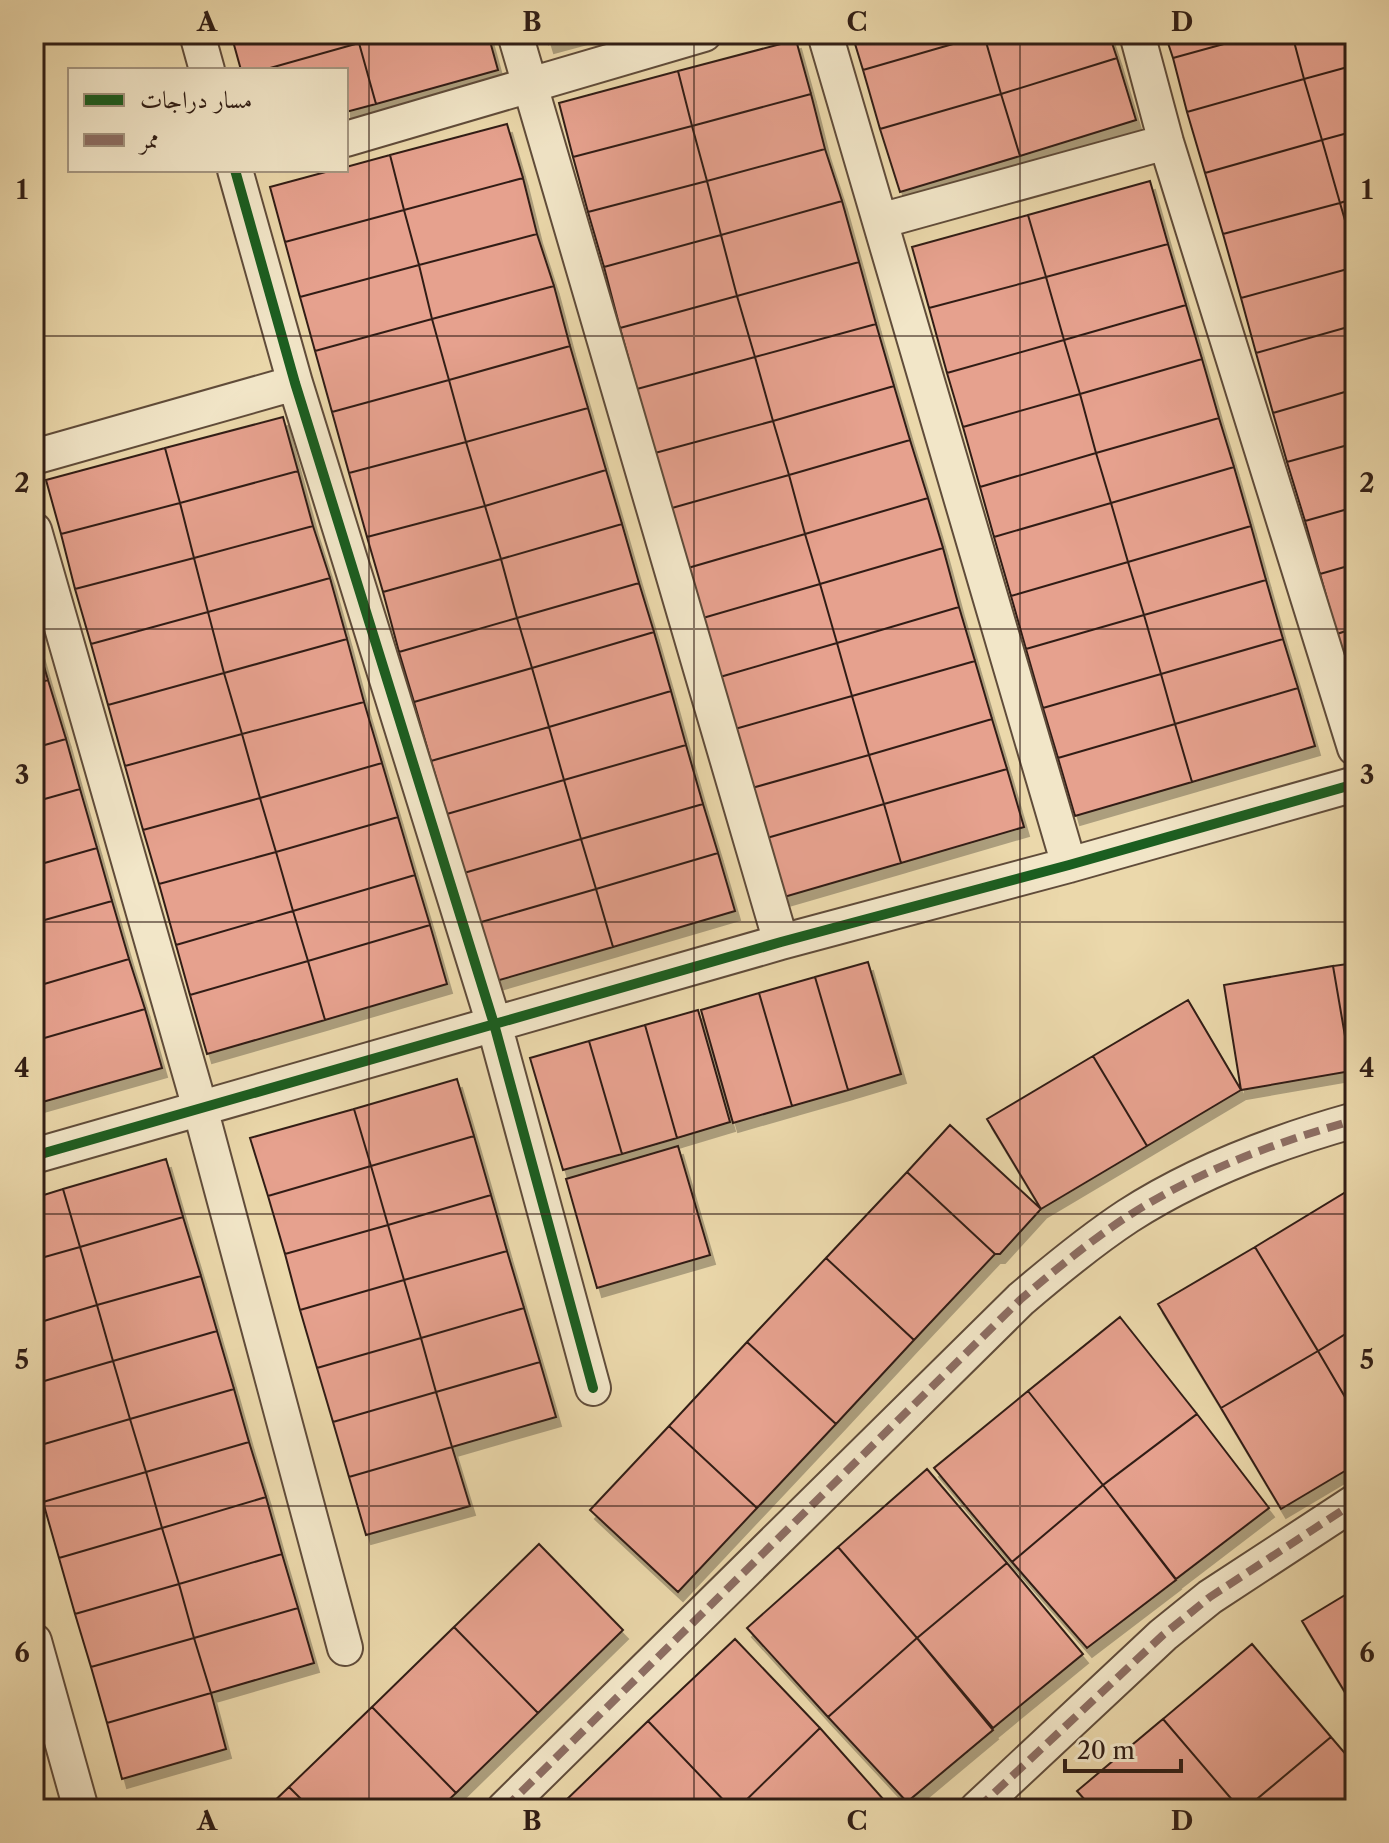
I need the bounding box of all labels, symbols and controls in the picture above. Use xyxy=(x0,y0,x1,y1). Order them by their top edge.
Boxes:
text: A xyxy=(196,6,218,38)
text: B xyxy=(522,6,542,38)
text: C xyxy=(847,6,867,38)
text: D xyxy=(1171,6,1193,38)
legend xyxy=(68,68,348,172)
text: مسار دراجات xyxy=(140,85,252,114)
text: ممر xyxy=(137,125,159,155)
text: 1 xyxy=(16,174,28,206)
text: 1 xyxy=(1361,174,1373,206)
text: 2 xyxy=(14,467,30,499)
text: 2 xyxy=(1359,467,1375,499)
text: 3 xyxy=(15,759,29,791)
text: 3 xyxy=(1360,759,1374,791)
text: 4 xyxy=(14,1052,30,1084)
text: 4 xyxy=(1359,1052,1375,1084)
text: 5 xyxy=(15,1344,29,1376)
text: 5 xyxy=(1360,1344,1374,1376)
text: 6 xyxy=(14,1637,30,1669)
text: 6 xyxy=(1359,1637,1375,1669)
scale bar xyxy=(1065,1723,1181,1773)
text: 20 m xyxy=(1077,1736,1135,1765)
text: A xyxy=(196,1805,218,1837)
text: B xyxy=(522,1805,542,1837)
text: C xyxy=(847,1805,867,1837)
text: D xyxy=(1171,1805,1193,1837)

